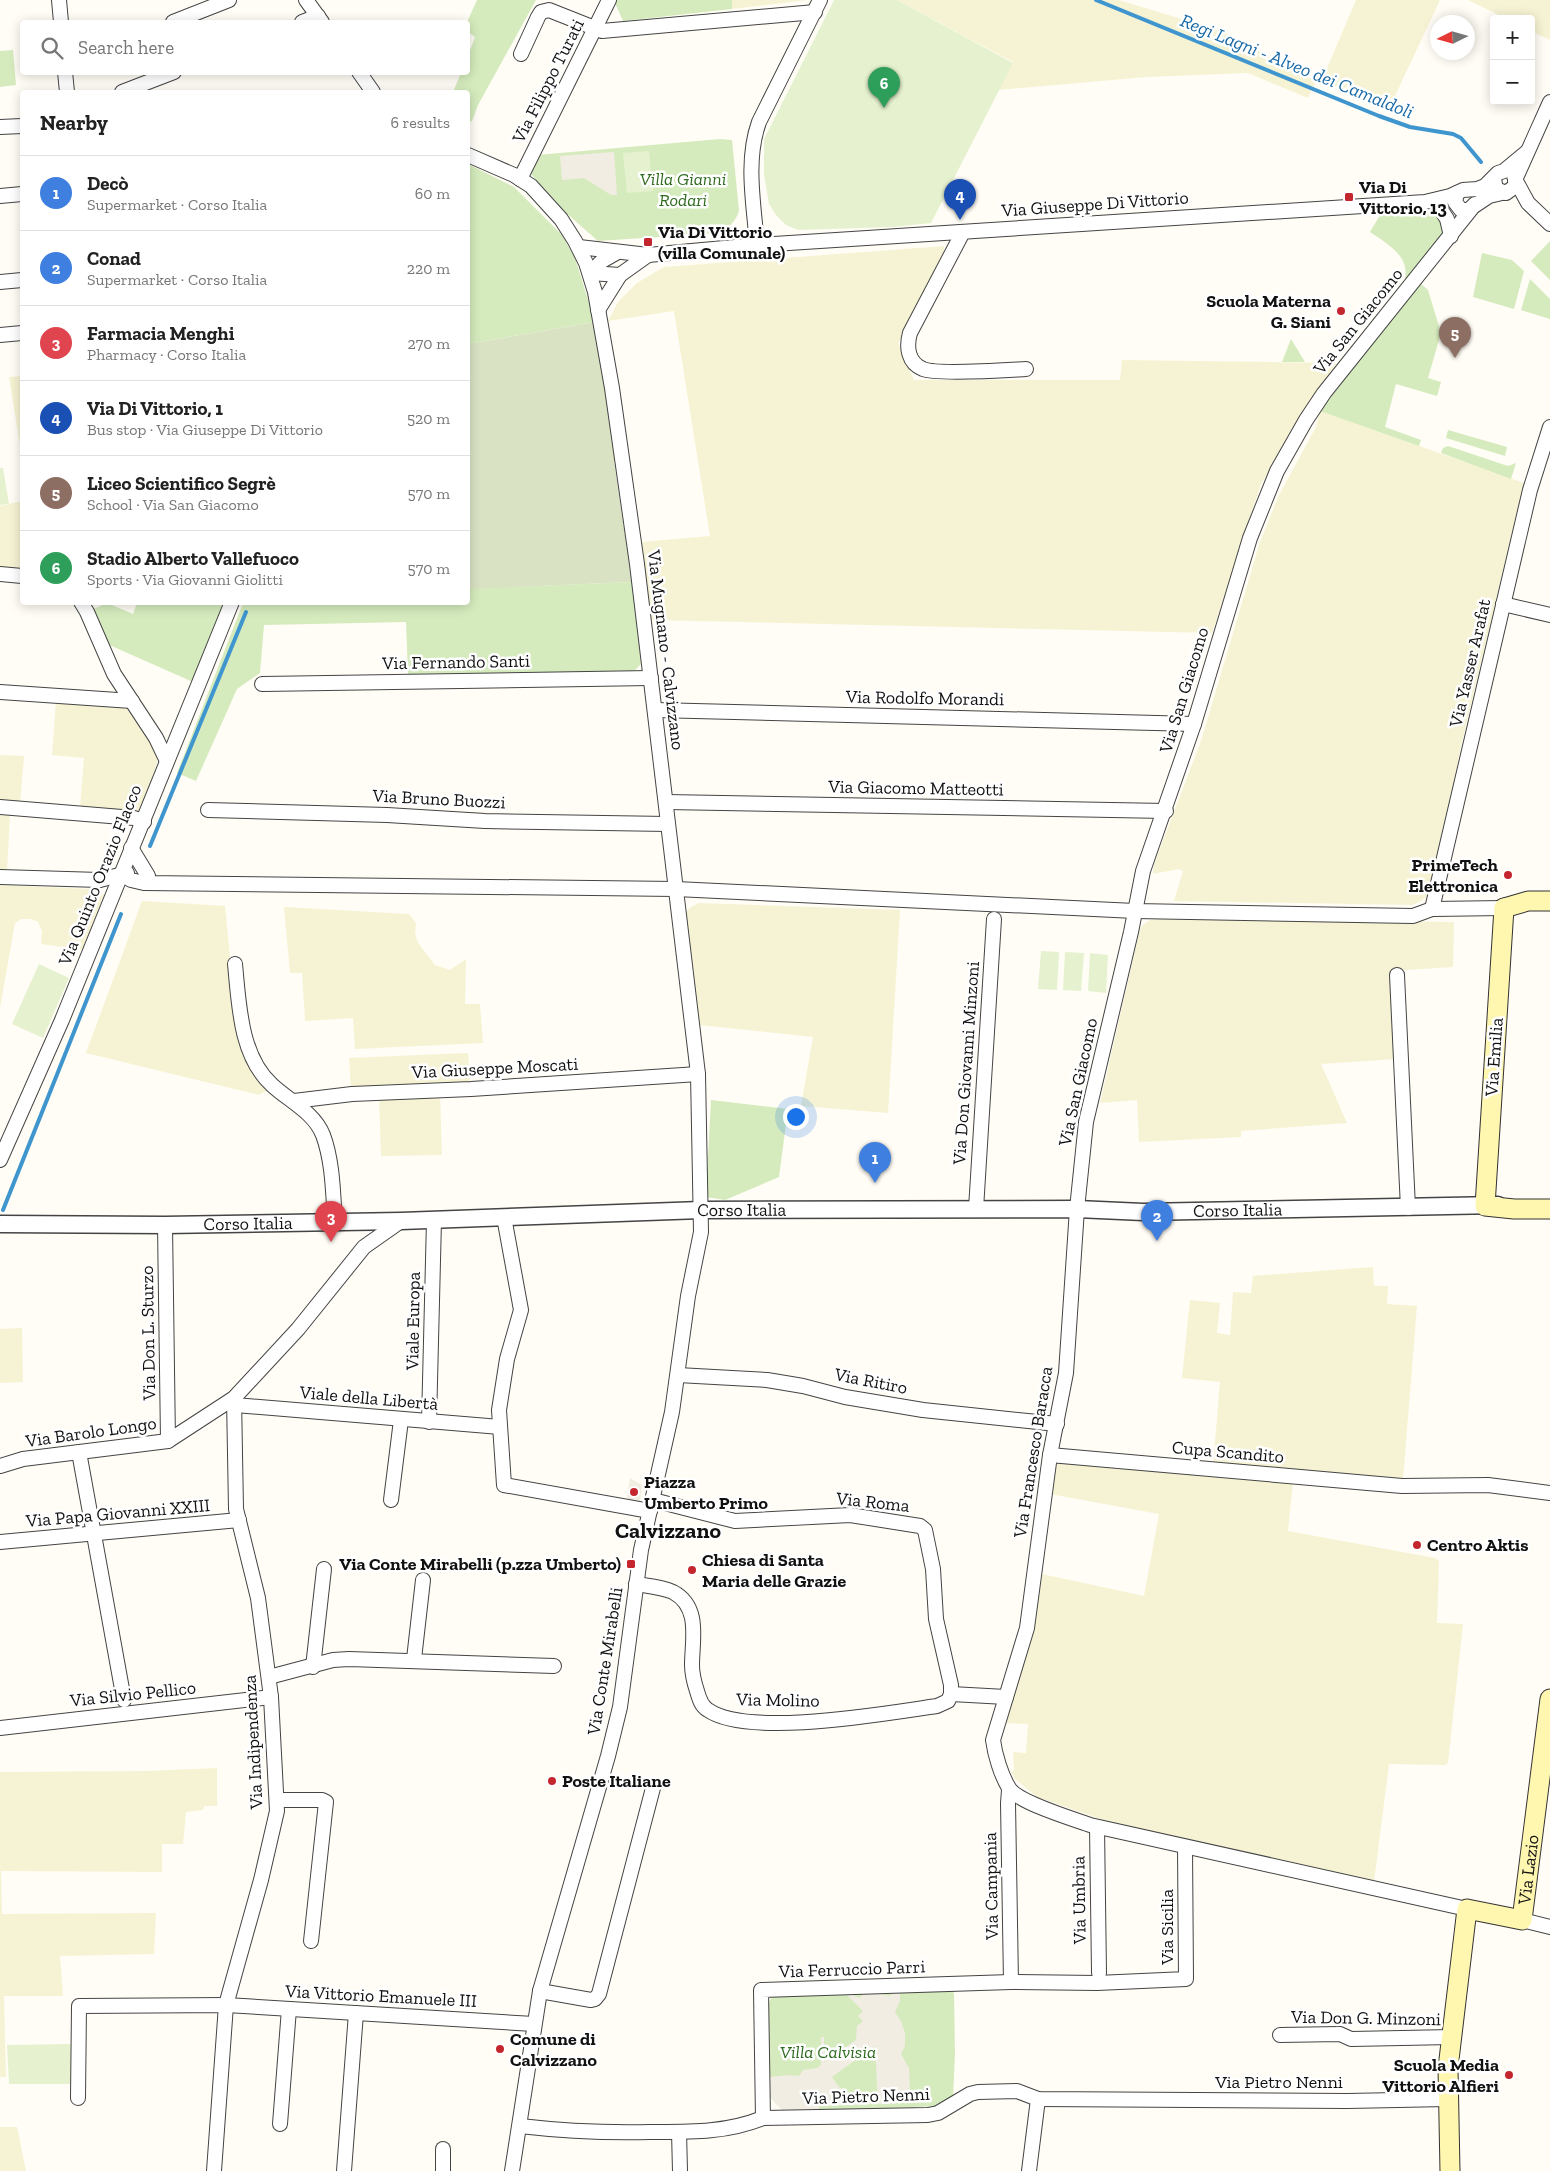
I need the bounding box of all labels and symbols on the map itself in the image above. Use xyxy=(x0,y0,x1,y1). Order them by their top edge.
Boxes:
water label: Regi Lagni - Alveo dei Camaldoli xyxy=(1177,9,1417,123)
street label: Via Filippo Turati xyxy=(507,15,589,148)
north arrow xyxy=(1430,15,1475,60)
pin: 6 xyxy=(868,67,900,108)
park label: Villa Gianni Rodari xyxy=(640,168,726,211)
place label: Via Di Vittorio, 13 xyxy=(1359,176,1447,219)
pin: 4 xyxy=(944,179,976,220)
street label: Via Giuseppe Di Vittorio xyxy=(1000,186,1189,222)
marker: Via Di Vittorio, 13 xyxy=(1343,191,1355,203)
place label: Via Di Vittorio (villa Comunale) xyxy=(658,221,785,264)
marker: Via Di Vittorio (villa Comunale) xyxy=(642,236,654,248)
street label: Via San Giacomo xyxy=(1308,263,1408,379)
place label: Scuola Materna G. Siani xyxy=(1206,290,1332,333)
marker: Scuola Materna G. Siani xyxy=(1335,305,1347,317)
pin: 5 xyxy=(1439,317,1471,358)
street label: Via Mugnano - Calvizzano xyxy=(643,548,689,751)
street label: Via Yasser Arafat xyxy=(1444,596,1496,730)
street label: Via San Giacomo xyxy=(1154,624,1214,756)
street label: Via Fernando Santi xyxy=(381,650,530,674)
street label: Via Rodolfo Morandi xyxy=(845,686,1004,710)
street label: Via Giacomo Matteotti xyxy=(827,775,1004,801)
street label: Via Quinto Orazio Flacco xyxy=(53,781,146,970)
street label: Via Bruno Buozzi xyxy=(371,784,506,813)
place label: PrimeTech Elettronica xyxy=(1408,854,1499,897)
marker: PrimeTech Elettronica xyxy=(1502,869,1514,881)
street label: Via Don Giovanni Minzoni xyxy=(948,961,984,1166)
street label: Via San Giacomo xyxy=(1053,1016,1102,1149)
street label: Via Emilia xyxy=(1480,1017,1508,1098)
street label: Via Giuseppe Moscati xyxy=(410,1053,579,1083)
your location xyxy=(783,1104,809,1130)
pin: 1 xyxy=(859,1142,891,1183)
street label: Corso Italia xyxy=(1193,1198,1283,1222)
street label: Corso Italia xyxy=(697,1199,787,1221)
pin: 2 xyxy=(1141,1200,1173,1241)
pin: 3 xyxy=(315,1201,347,1242)
street label: Corso Italia xyxy=(203,1212,293,1235)
street label: Via Don L. Sturzo xyxy=(136,1265,160,1402)
street label: Viale Europa xyxy=(401,1271,425,1371)
street label: Via Ritiro xyxy=(832,1363,909,1399)
street label: Via Francesco Baracca xyxy=(1008,1364,1057,1540)
street label: Viale della Libertà xyxy=(298,1381,439,1415)
street label: Via Barolo Longo xyxy=(23,1412,158,1452)
street label: Cupa Scandito xyxy=(1171,1436,1285,1468)
place label: Piazza Umberto Primo xyxy=(644,1471,769,1514)
marker: Piazza Umberto Primo xyxy=(628,1486,640,1498)
street label: Via Roma xyxy=(834,1487,911,1517)
street label: Via Papa Giovanni XXIII xyxy=(24,1494,211,1532)
district label: Calvizzano xyxy=(615,1517,722,1544)
place label: Centro Aktis xyxy=(1427,1534,1528,1556)
marker: Centro Aktis xyxy=(1411,1539,1423,1551)
place label: Chiesa di Santa Maria delle Grazie xyxy=(702,1549,847,1592)
place label: Via Conte Mirabelli (p.zza Umberto) xyxy=(339,1553,621,1575)
marker: Via Conte Mirabelli (p.zza Umberto) xyxy=(625,1558,637,1570)
marker: Chiesa di Santa Maria delle Grazie xyxy=(686,1564,698,1576)
street label: Via Conte Mirabelli xyxy=(582,1586,628,1737)
street label: Via Indipendenza xyxy=(238,1674,268,1811)
street label: Via Silvio Pellico xyxy=(68,1676,197,1712)
street label: Via Molino xyxy=(735,1688,820,1712)
place label: Poste Italiane xyxy=(562,1770,671,1792)
marker: Poste Italiane xyxy=(546,1775,558,1787)
street label: Via Campania xyxy=(979,1832,1003,1941)
street label: Via Lazio xyxy=(1513,1833,1544,1907)
street label: Via Umbria xyxy=(1067,1855,1091,1945)
street label: Via Sicilia xyxy=(1156,1889,1178,1966)
street label: Via Ferruccio Parri xyxy=(777,1955,926,1983)
street label: Via Vittorio Emanuele III xyxy=(284,1980,478,2012)
street label: Via Don G. Minzoni xyxy=(1290,2006,1441,2030)
place label: Comune di Calvizzano xyxy=(510,2028,597,2071)
park label: Villa Calvisia xyxy=(780,2041,876,2063)
marker: Comune di Calvizzano xyxy=(494,2043,506,2055)
place label: Scuola Media Vittorio Alfieri xyxy=(1382,2054,1500,2097)
marker: Scuola Media Vittorio Alfieri xyxy=(1503,2069,1515,2081)
street label: Via Pietro Nenni xyxy=(1214,2071,1343,2093)
street label: Via Pietro Nenni xyxy=(801,2083,930,2109)

